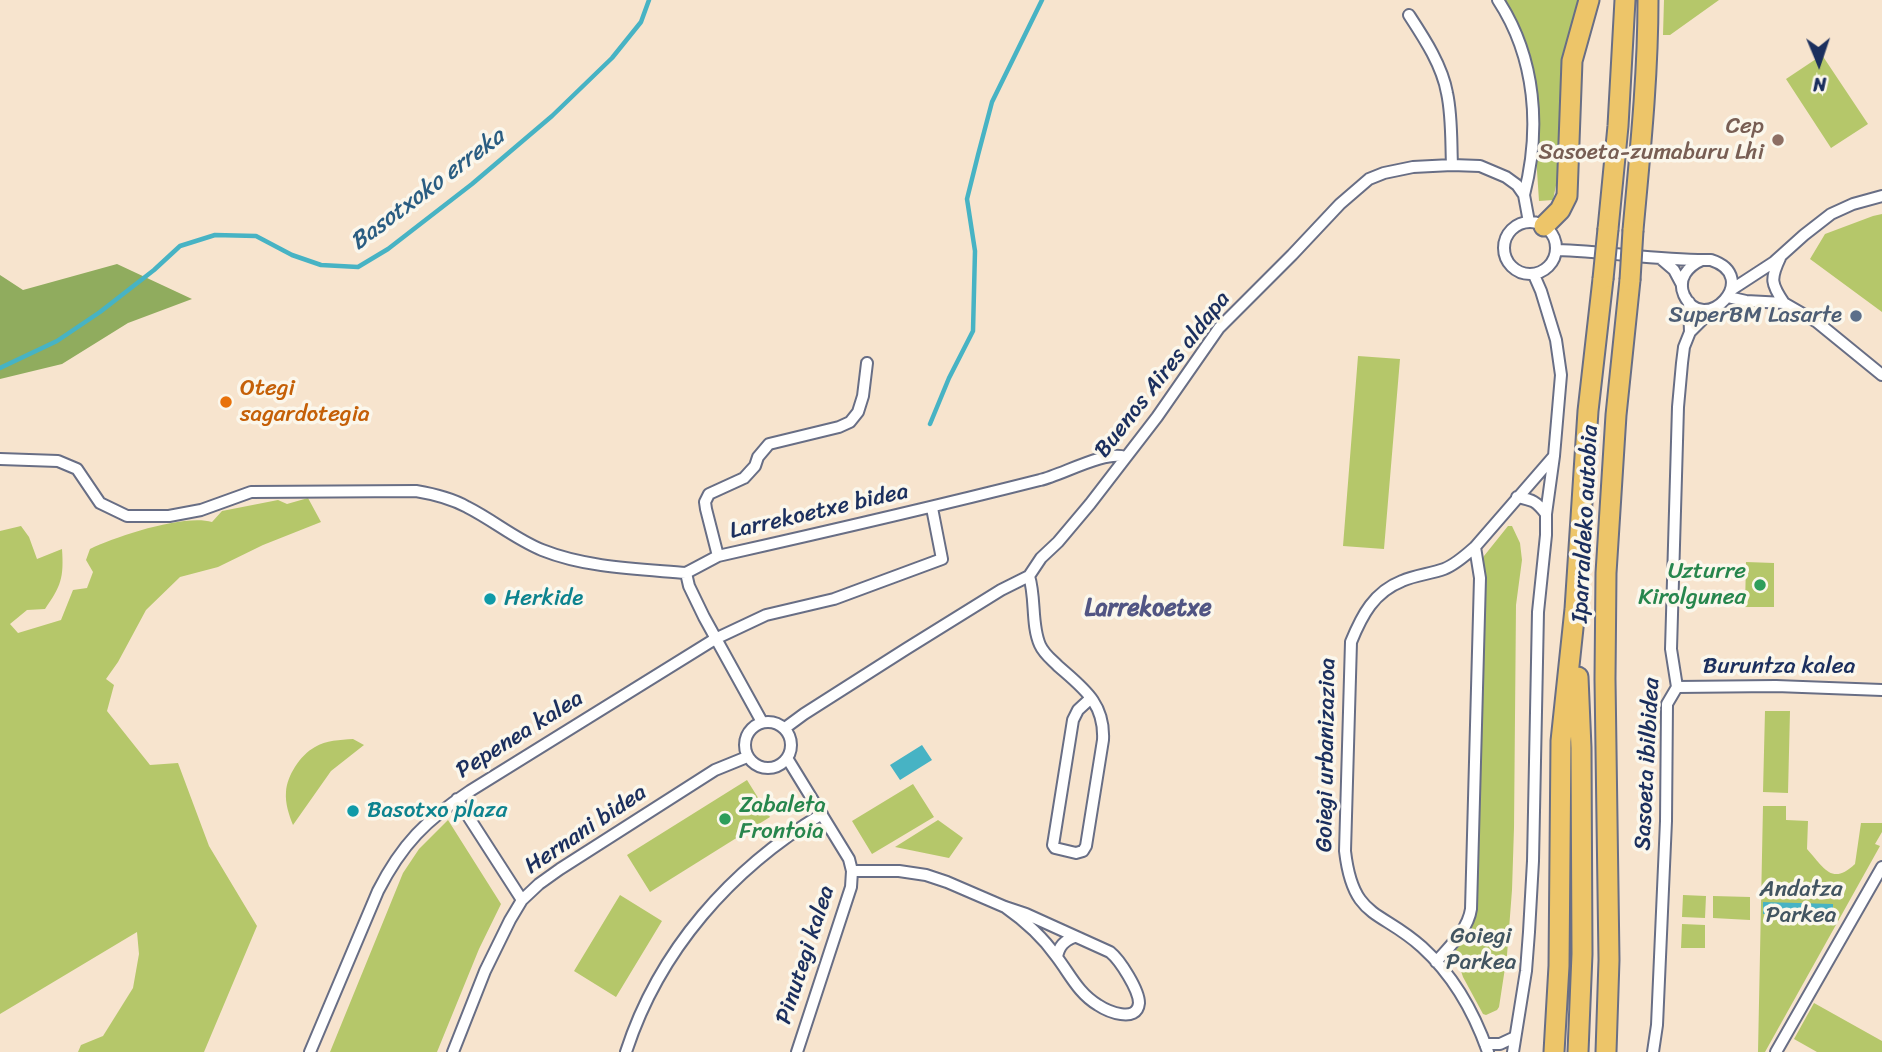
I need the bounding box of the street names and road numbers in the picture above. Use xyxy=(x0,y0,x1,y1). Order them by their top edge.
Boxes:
street label: Buenos Aires aldapa xyxy=(1089,286,1237,464)
street label: Iparraldeko autobia xyxy=(1567,424,1605,624)
street label: Larrekoetxe bidea xyxy=(727,478,911,546)
street label: Buruntza kalea xyxy=(1703,653,1855,681)
street label: Goiegi urbanizazioa xyxy=(1312,658,1342,852)
street label: Sasoeta ibilbidea xyxy=(1630,677,1666,851)
street label: Pepenea kalea xyxy=(451,685,589,785)
street label: Hernani bidea xyxy=(520,779,652,881)
street label: Pinutegi kalea xyxy=(771,882,841,1028)

